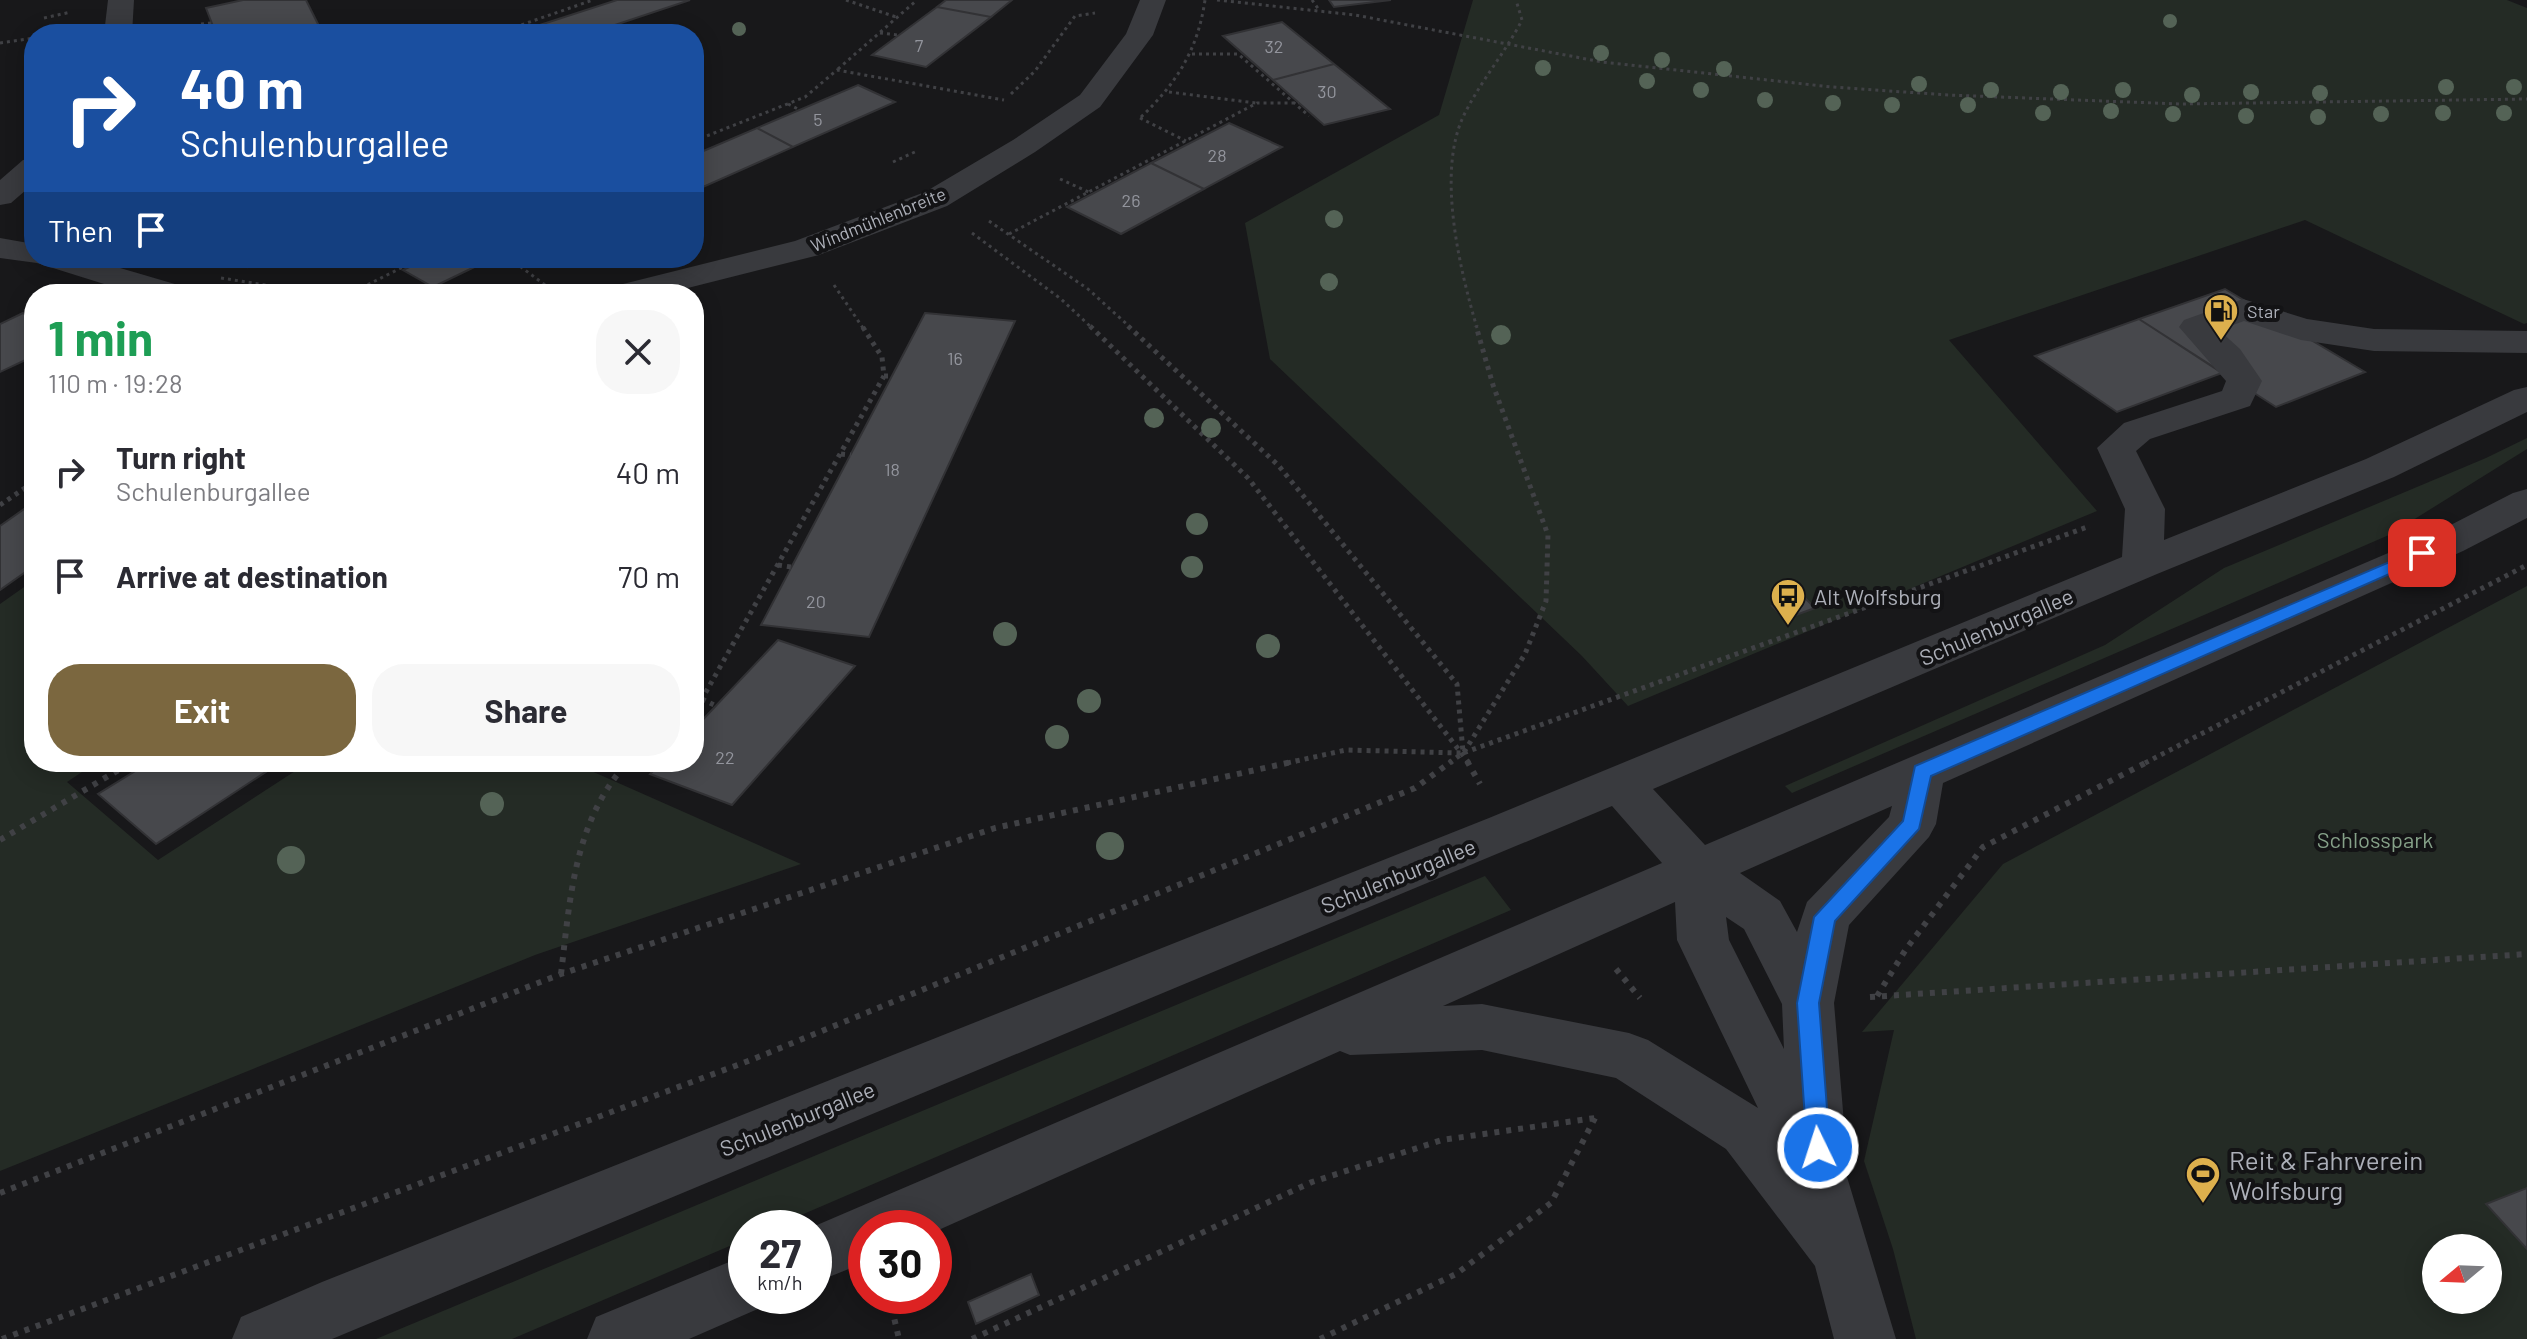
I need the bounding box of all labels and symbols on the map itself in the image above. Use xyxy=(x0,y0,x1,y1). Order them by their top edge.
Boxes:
house number: 7 xyxy=(915,34,924,56)
house number: 32 xyxy=(1265,35,1283,57)
house number: 30 xyxy=(1317,80,1337,102)
house number: 5 xyxy=(813,108,823,130)
house number: 28 xyxy=(1207,144,1227,166)
street label: Windmühlenbreite xyxy=(807,182,949,256)
house number: 26 xyxy=(1122,189,1140,211)
fuel station icon: Star xyxy=(2202,292,2240,342)
place label: Star xyxy=(2247,300,2280,322)
house number: 16 xyxy=(947,347,963,369)
house number: 18 xyxy=(884,458,900,480)
pin xyxy=(2388,519,2456,587)
bus stop icon: Alt Wolfsburg xyxy=(1769,577,1807,627)
street label: Schulenburgallee xyxy=(1915,582,2077,670)
place label: Alt Wolfsburg xyxy=(1814,583,1941,609)
house number: 20 xyxy=(806,590,826,612)
house number: 22 xyxy=(715,746,735,768)
park label: Schlosspark xyxy=(2317,826,2433,852)
street label: Schulenburgallee xyxy=(1317,832,1479,918)
street label: Schulenburgallee xyxy=(716,1075,878,1161)
position arrow xyxy=(1776,1106,1860,1190)
place label: Reit & Fahrverein Wolfsburg xyxy=(2229,1144,2423,1205)
sports icon: Reit & Fahrverein Wolfsburg xyxy=(2184,1155,2222,1205)
speed limit sign: 30 xyxy=(848,1210,952,1314)
north arrow xyxy=(2422,1234,2502,1314)

